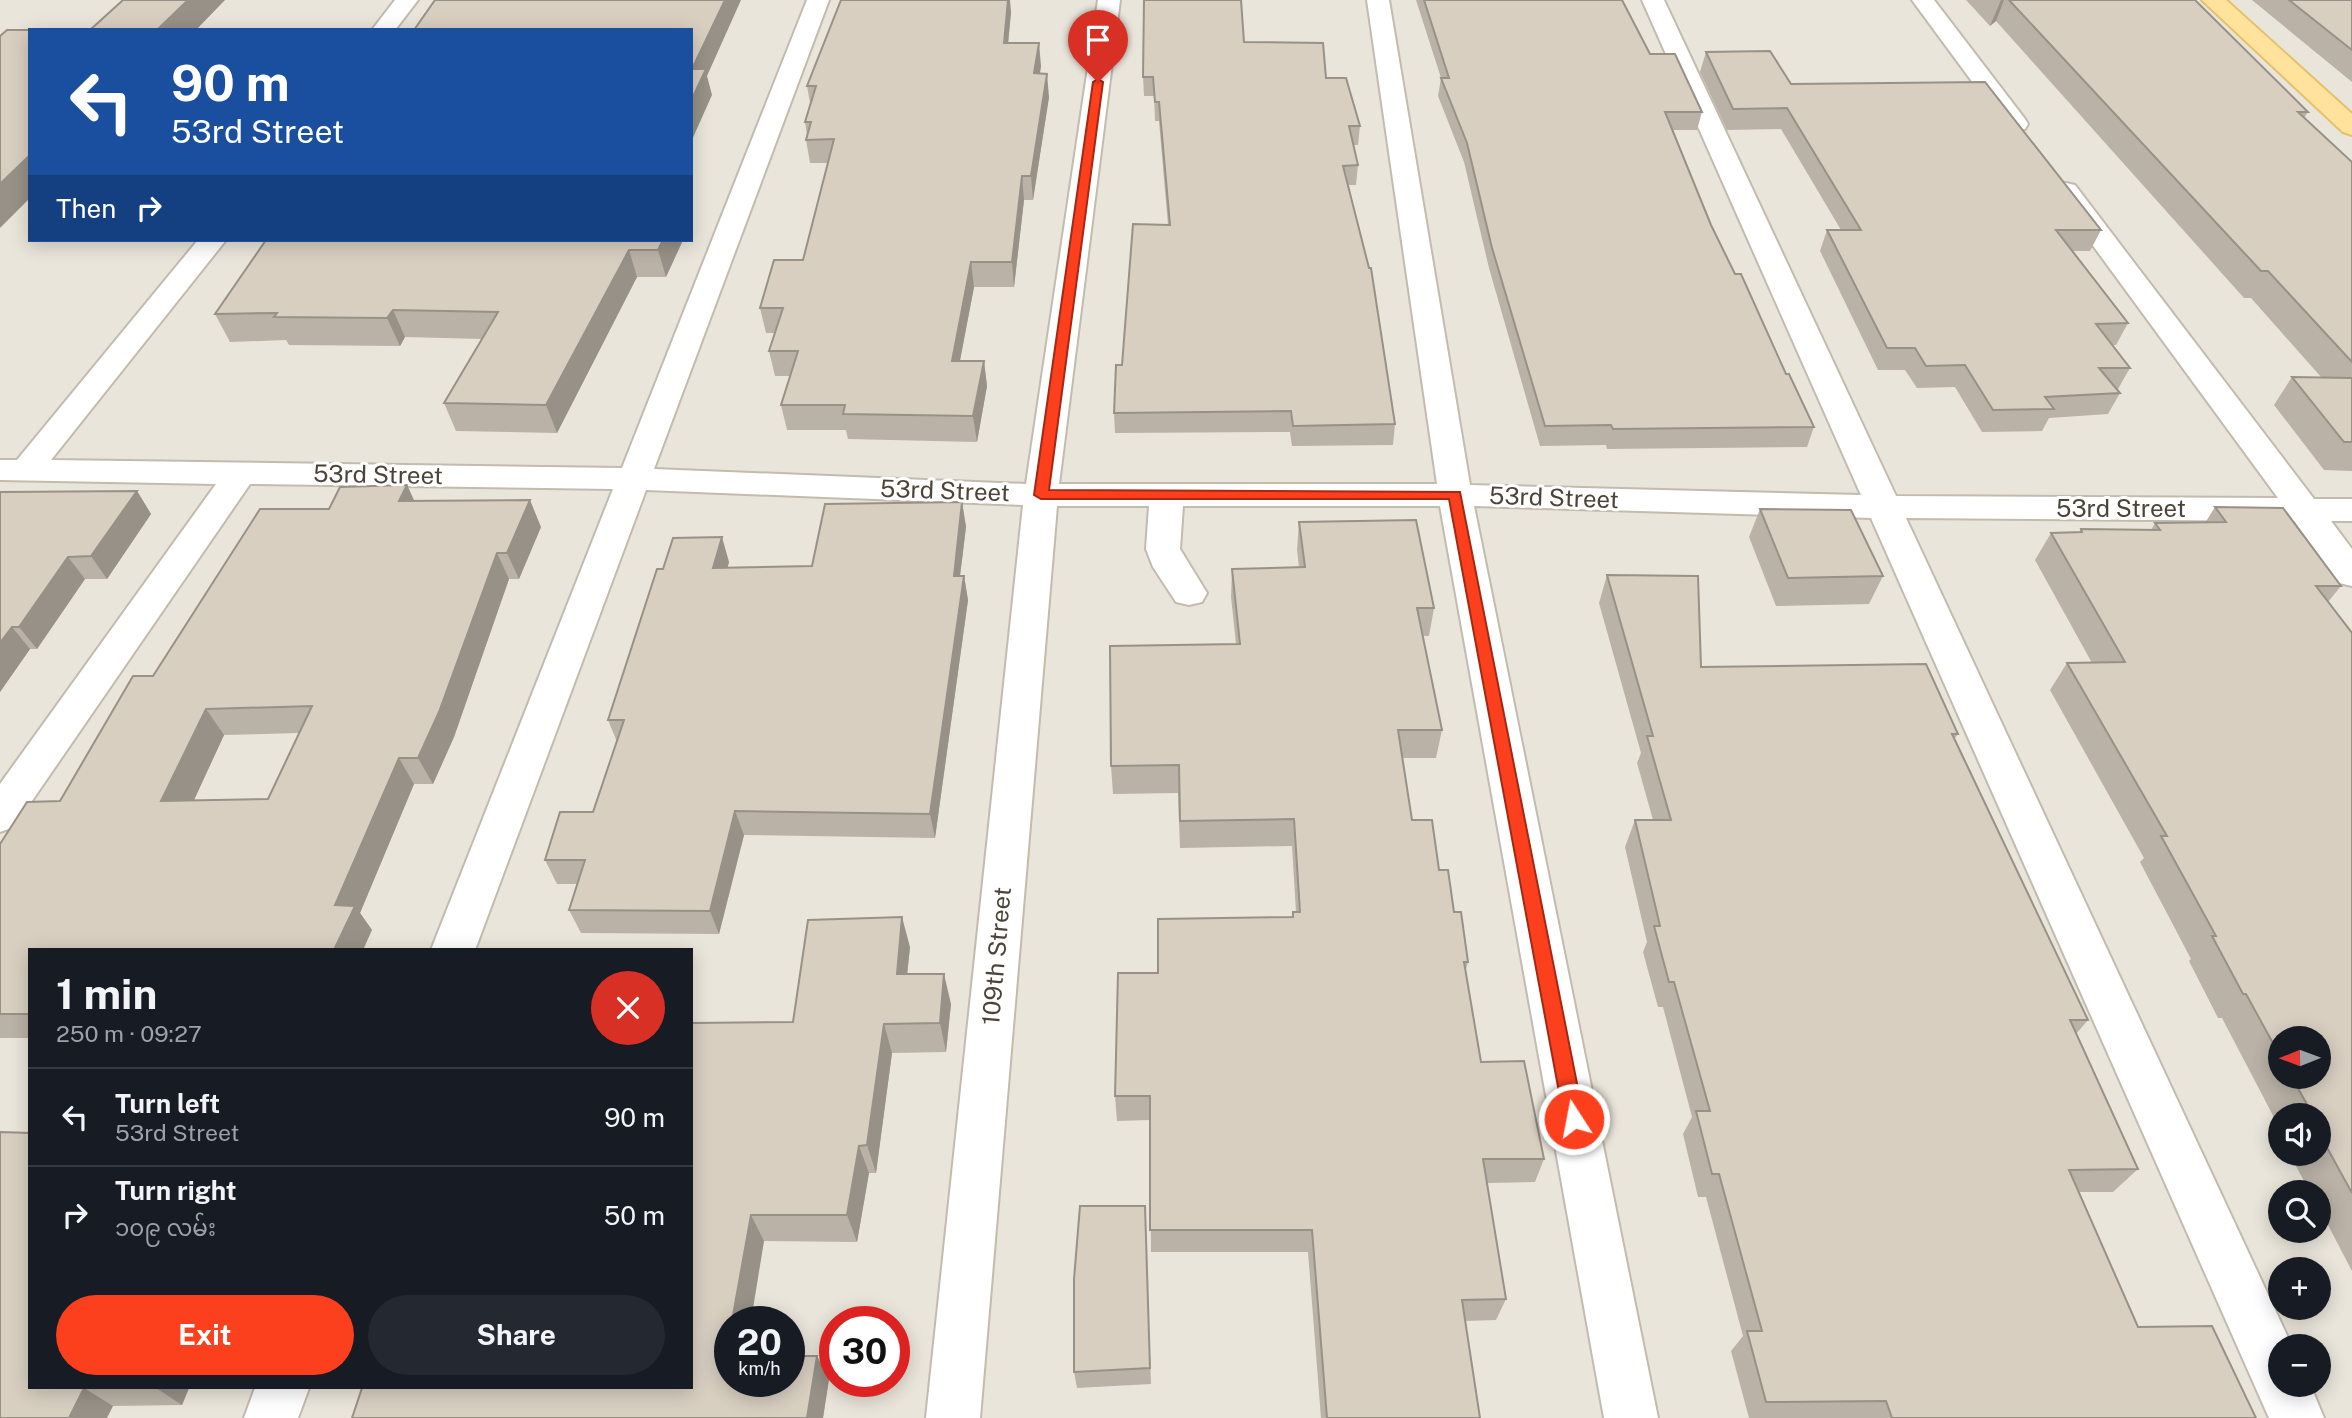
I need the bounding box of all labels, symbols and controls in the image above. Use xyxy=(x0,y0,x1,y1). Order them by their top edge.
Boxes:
pin xyxy=(1068,10,1128,82)
icon: arrive xyxy=(1079,21,1117,59)
text: 90 m xyxy=(171,54,290,112)
icon: left xyxy=(56,56,147,147)
text: 53rd Street xyxy=(171,113,344,150)
icon: right xyxy=(130,189,168,227)
text: Then xyxy=(56,193,116,224)
street label: 53rd Street xyxy=(313,459,443,489)
street label: 53rd Street xyxy=(880,474,1010,506)
street label: 53rd Street xyxy=(1489,481,1619,513)
street label: 53rd Street xyxy=(2056,494,2186,522)
street label: 109th Street xyxy=(976,886,1016,1026)
text: 1 min xyxy=(56,969,157,1018)
button: close xyxy=(591,971,665,1045)
text: 250 m · 09:27 xyxy=(56,1020,202,1047)
north arrow xyxy=(2268,1026,2331,1088)
map controls xyxy=(2268,1026,2331,1397)
position arrow xyxy=(1537,1082,1611,1156)
text: Turn left xyxy=(115,1088,220,1119)
icon: left xyxy=(56,1098,94,1136)
text: 90 m xyxy=(604,1102,665,1133)
button: sound xyxy=(2268,1103,2331,1166)
text: 53rd Street xyxy=(115,1119,240,1146)
text: Turn right xyxy=(115,1175,237,1206)
button: search xyxy=(2268,1180,2331,1243)
icon: right xyxy=(56,1196,94,1234)
text: 50 m xyxy=(604,1200,665,1231)
text: ၁၀၉ လမ်း xyxy=(115,1214,216,1241)
button: + xyxy=(2268,1257,2331,1320)
button: Exit xyxy=(56,1295,354,1375)
button: Share xyxy=(368,1295,665,1375)
speed limit sign: 30 xyxy=(819,1306,910,1397)
text: 20 xyxy=(737,1322,782,1363)
button: − xyxy=(2268,1334,2331,1397)
text: km/h xyxy=(738,1358,781,1379)

